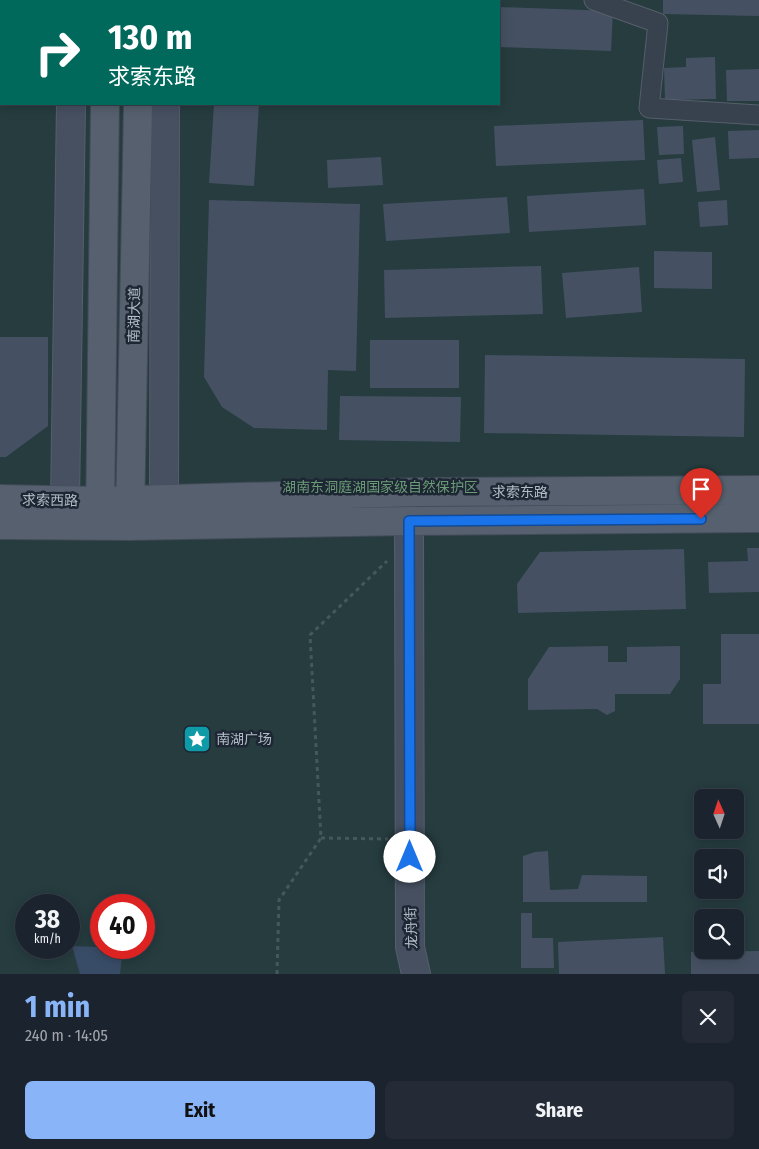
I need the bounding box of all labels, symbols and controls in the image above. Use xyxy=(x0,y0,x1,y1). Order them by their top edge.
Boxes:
text: 130 m xyxy=(108,16,192,58)
icon: right xyxy=(25,20,90,85)
text: 求索东路 xyxy=(108,63,196,90)
street label: 南湖大道 xyxy=(126,287,143,343)
pin xyxy=(680,468,722,519)
icon: arrive xyxy=(687,475,715,503)
park label: 湖南东洞庭湖国家级自然保护区 xyxy=(282,479,478,496)
street label: 求索东路 xyxy=(492,484,548,501)
street label: 求索西路 xyxy=(22,492,78,509)
place icon: 南湖广场 xyxy=(182,724,212,754)
place label: 南湖广场 xyxy=(216,731,272,748)
north arrow xyxy=(694,789,744,839)
map controls xyxy=(694,789,744,959)
position arrow xyxy=(383,830,435,882)
button: sound xyxy=(694,849,744,899)
speed limit sign: 40 xyxy=(90,894,155,959)
text: 38 xyxy=(35,905,60,935)
street label: 龙舟街 xyxy=(402,907,421,949)
button: search xyxy=(694,909,744,959)
text: km/h xyxy=(34,932,61,946)
text: 1 min xyxy=(25,989,90,1025)
button: close xyxy=(682,991,734,1043)
text: 240 m · 14:05 xyxy=(25,1026,108,1045)
button: Exit xyxy=(25,1081,375,1139)
button: Share xyxy=(385,1081,734,1139)

